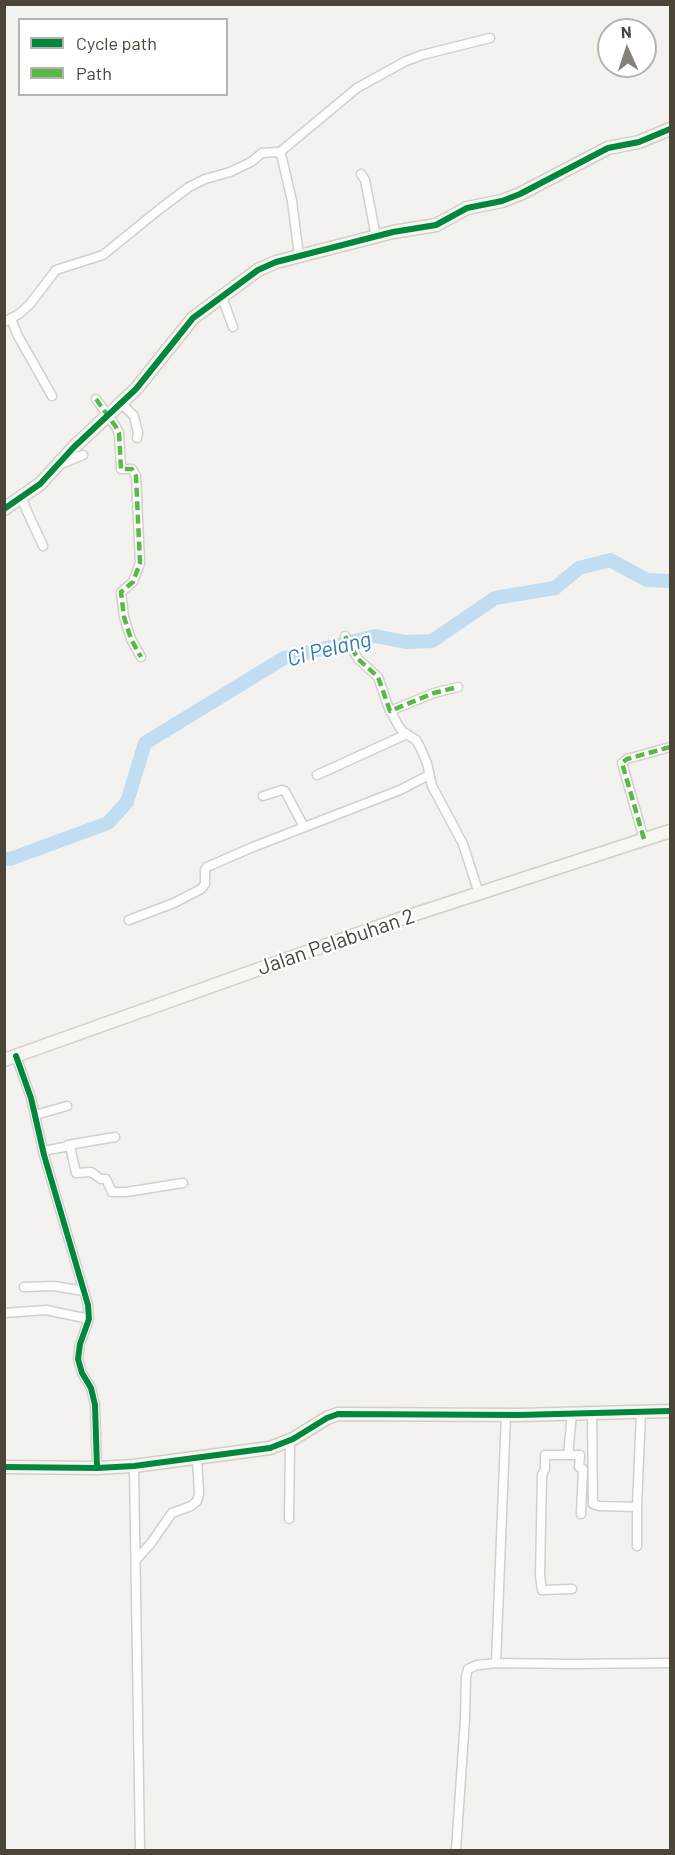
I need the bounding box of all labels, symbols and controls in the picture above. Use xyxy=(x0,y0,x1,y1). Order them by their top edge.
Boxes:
legend xyxy=(18,18,228,96)
north arrow xyxy=(597,18,657,78)
text: N xyxy=(620,22,632,41)
text: Cycle path xyxy=(76,32,157,54)
text: Path xyxy=(76,62,112,84)
water label: Ci Pelang xyxy=(284,626,374,672)
street label: Jalan Pelabuhan 2 xyxy=(254,903,418,981)

